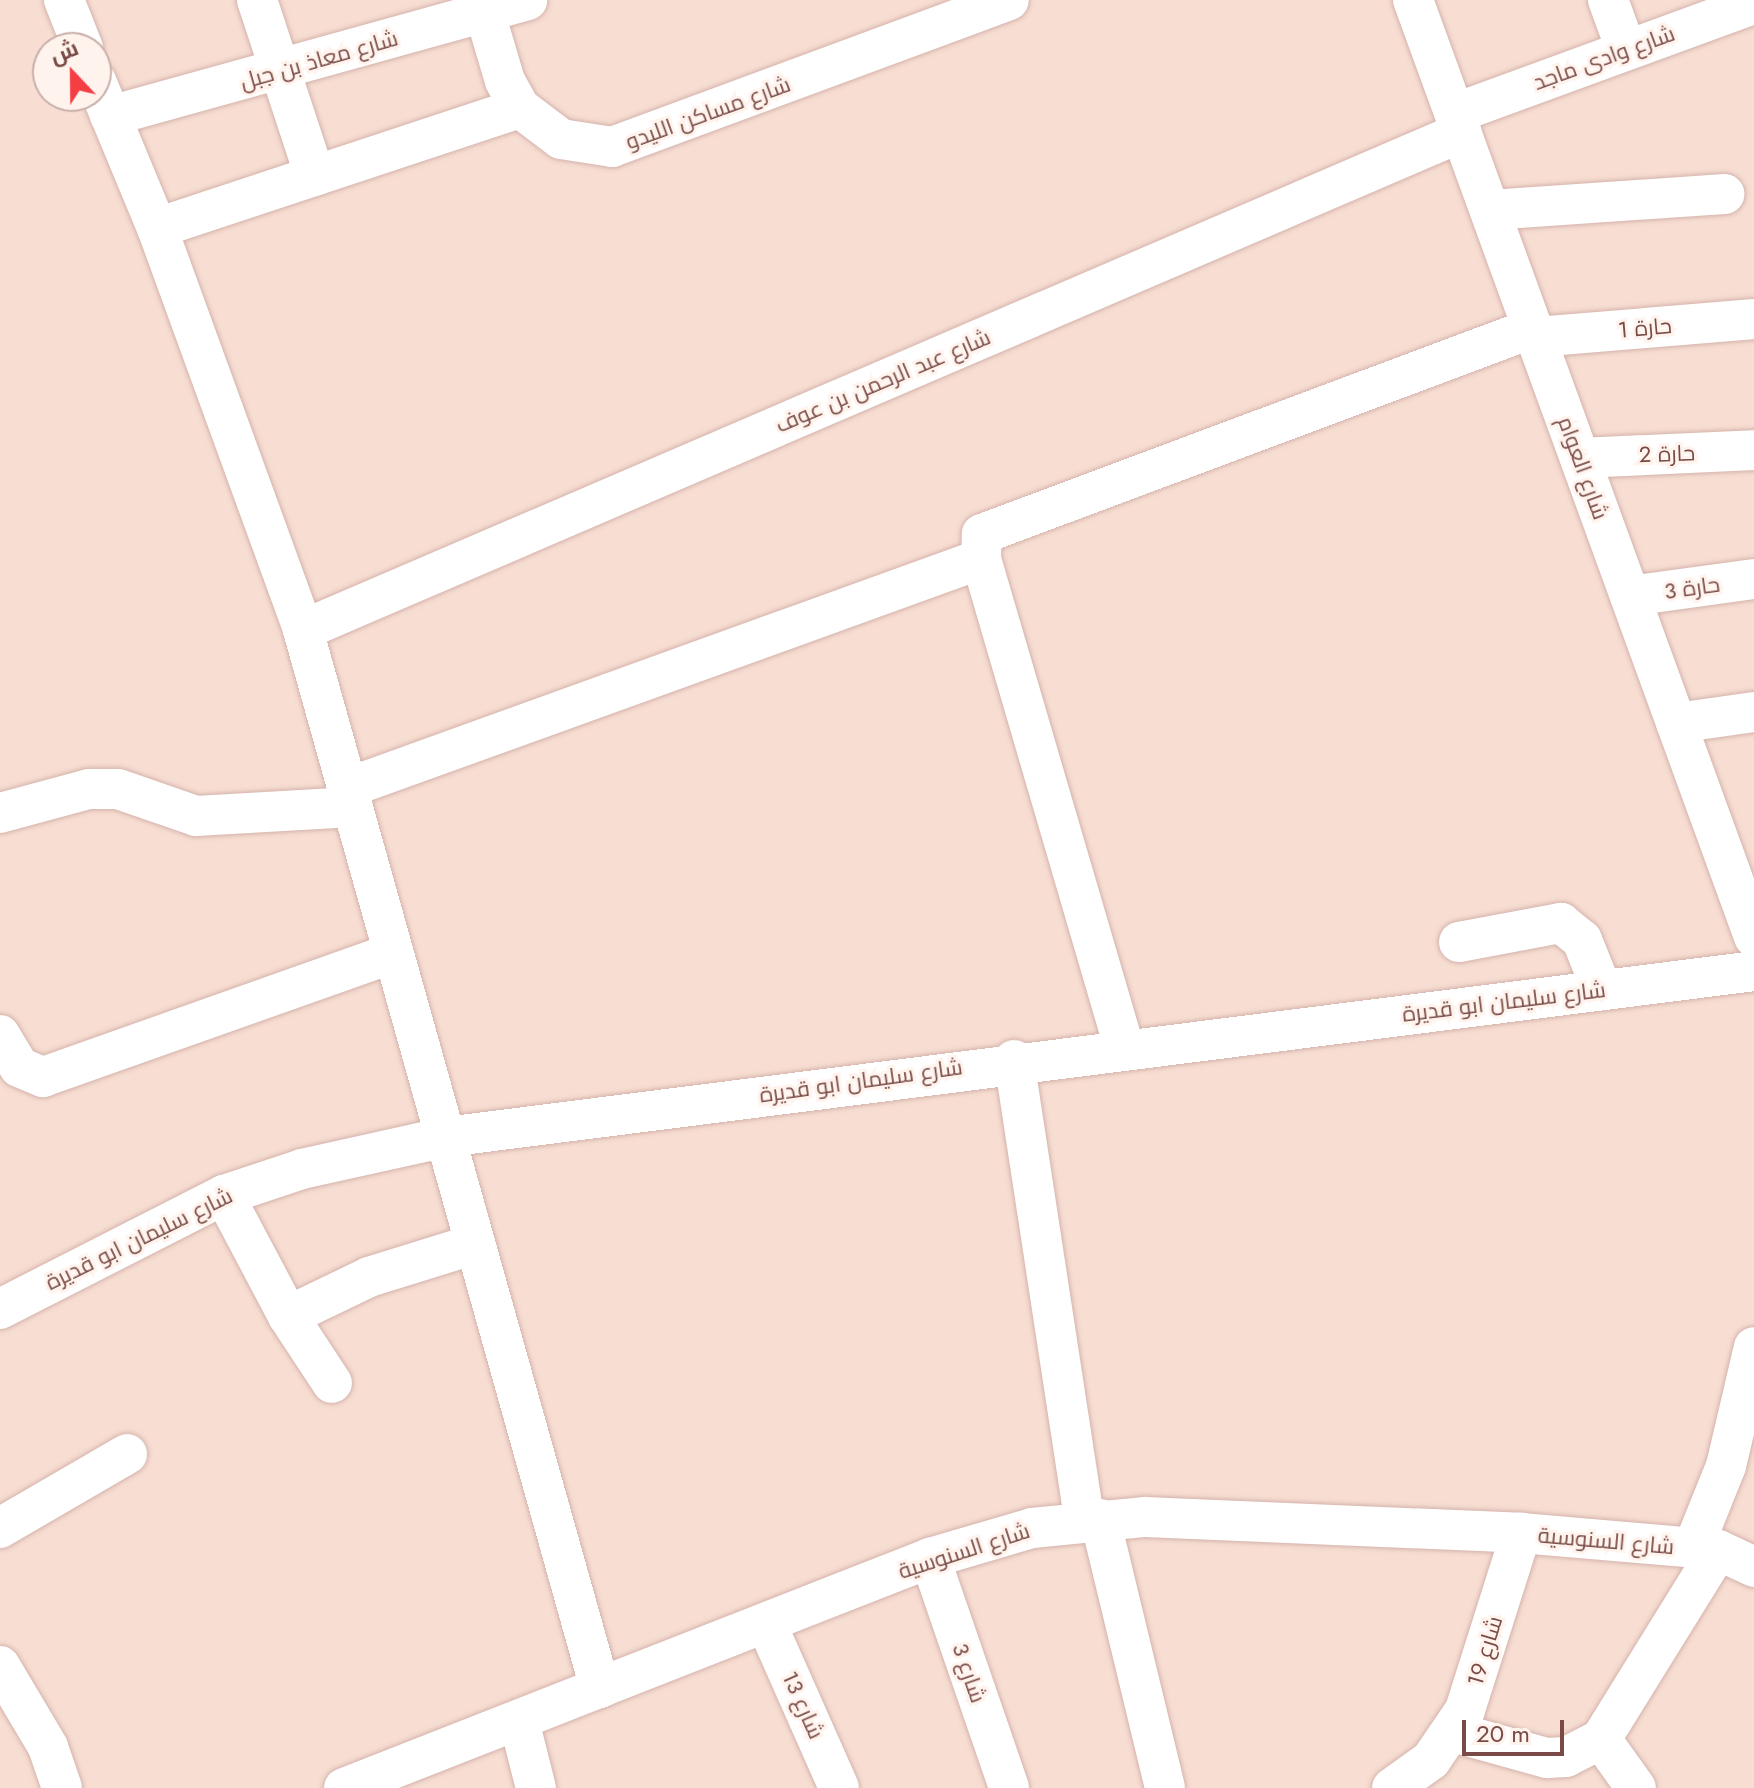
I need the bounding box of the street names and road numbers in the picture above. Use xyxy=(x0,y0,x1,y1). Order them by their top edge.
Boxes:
street label: شارع وادى ماجد xyxy=(1530,20,1678,96)
street label: شارع معاذ بن جبل xyxy=(237,25,401,95)
street label: شارع مساكن الليدو xyxy=(622,71,794,155)
street label: حارة 1 xyxy=(1617,313,1673,343)
street label: شارع عبد الرحمن بن عوف xyxy=(772,324,994,438)
street label: شارع العوام xyxy=(1552,413,1614,523)
street label: حارة 2 xyxy=(1638,440,1696,468)
street label: حارة 3 xyxy=(1662,571,1722,605)
street label: شارع سليمان ابو قديرة xyxy=(1401,976,1607,1028)
street label: شارع سليمان ابو قديرة xyxy=(758,1054,964,1108)
street label: شارع سليمان ابو قديرة xyxy=(41,1182,237,1296)
street label: شارع السنوسية xyxy=(895,1517,1033,1585)
street label: شارع السنوسية xyxy=(1537,1522,1675,1560)
street label: شارع 19 xyxy=(1462,1613,1508,1689)
street label: شارع 3 xyxy=(947,1640,991,1706)
street label: شارع 13 xyxy=(776,1667,830,1743)

